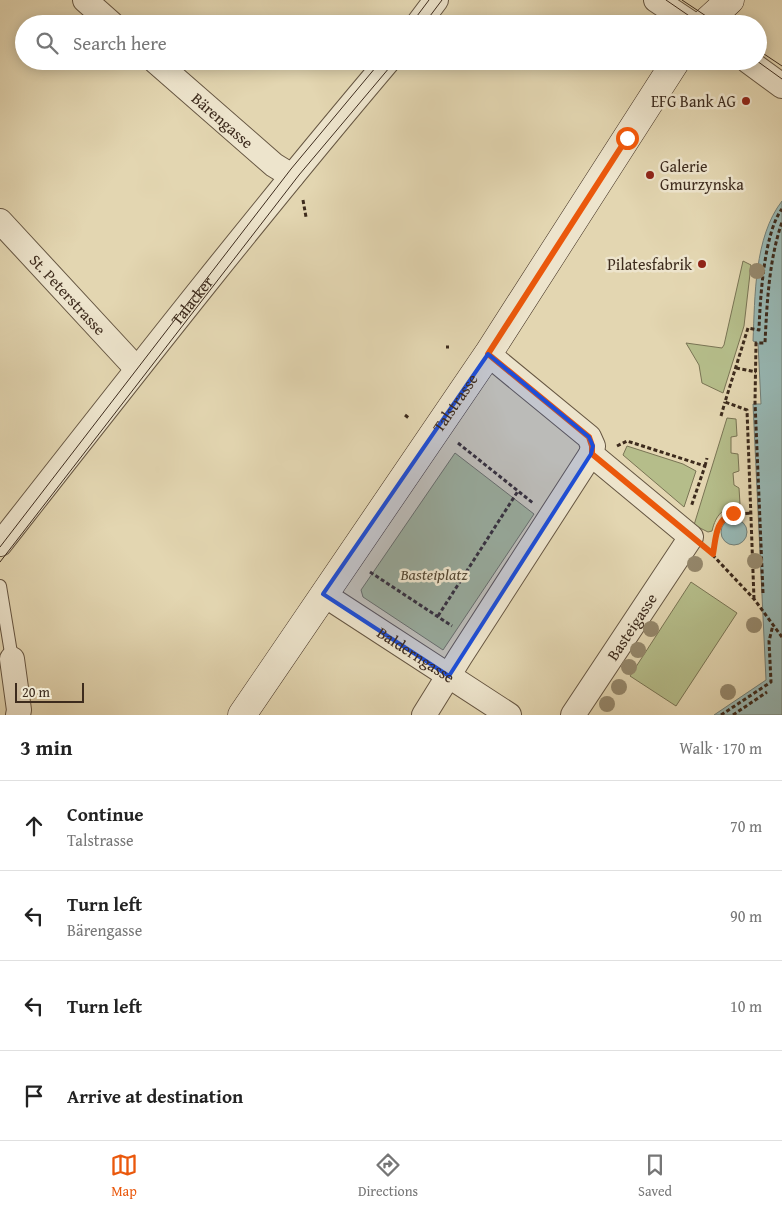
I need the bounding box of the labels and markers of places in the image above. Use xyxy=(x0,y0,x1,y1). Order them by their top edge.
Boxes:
place label: EFG Bank AG xyxy=(651,89,737,113)
marker: EFG Bank AG xyxy=(740,95,752,107)
place label: Galerie Gmurzynska xyxy=(660,154,744,196)
marker: Galerie Gmurzynska xyxy=(644,169,656,181)
place label: Pilatesfabrik xyxy=(607,252,693,276)
marker: Pilatesfabrik xyxy=(696,258,708,270)

